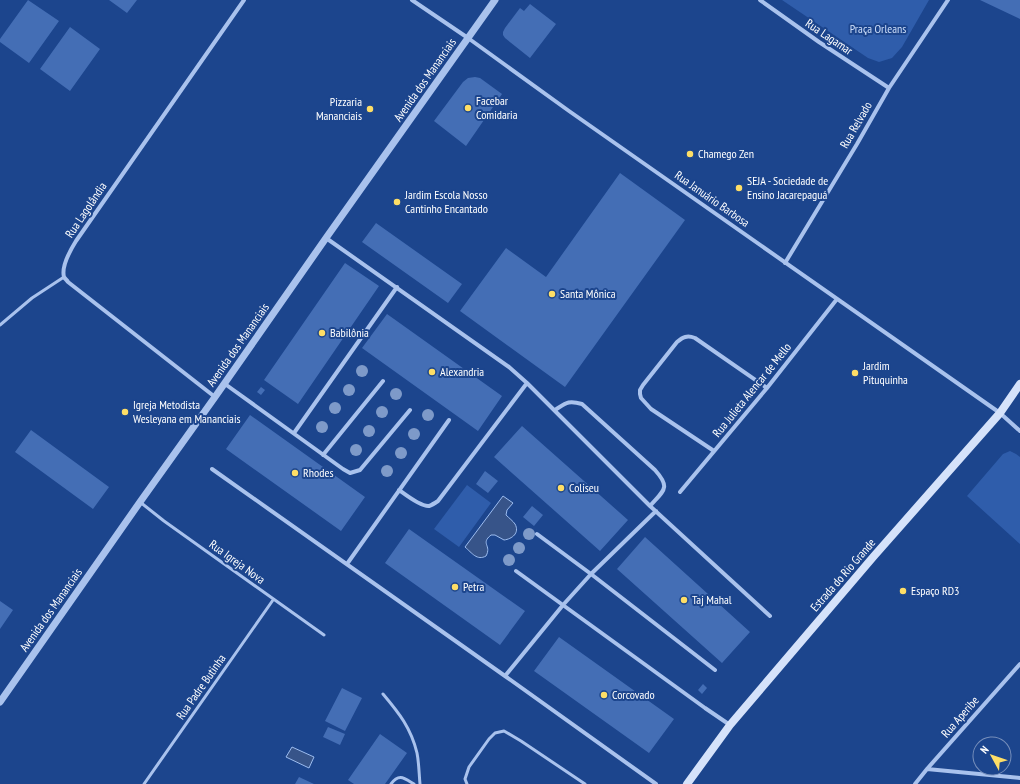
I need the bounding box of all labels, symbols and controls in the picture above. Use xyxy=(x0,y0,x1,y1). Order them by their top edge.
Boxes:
street label: Rua Lagamar xyxy=(803,15,856,58)
park label: Praça Orleans xyxy=(850,21,906,36)
street label: Avenida dos Mananciais xyxy=(390,35,459,124)
place label: Facebar Comidaria xyxy=(476,93,518,122)
place label: Pizzaria Mananciais xyxy=(316,94,362,123)
street label: Rua Relvado xyxy=(836,99,875,151)
marker: Facebar Comidaria xyxy=(463,103,473,113)
marker: Pizzaria Mananciais xyxy=(365,104,375,114)
place label: Chamego Zen xyxy=(698,146,754,161)
marker: Chamego Zen xyxy=(685,149,695,159)
street label: Rua Januário Barbosa xyxy=(672,167,753,230)
place label: SEJA - Sociedade de Ensino Jacarepaguá xyxy=(747,173,828,202)
street label: Rua Lagolândia xyxy=(62,179,110,240)
marker: SEJA - Sociedade de Ensino Jacarepaguá xyxy=(734,183,744,193)
place label: Jardim Escola Nosso Cantinho Encantado xyxy=(404,187,488,216)
marker: Jardim Escola Nosso Cantinho Encantado xyxy=(392,197,402,207)
place label: Santa Mônica xyxy=(560,286,616,301)
marker: Santa Mônica xyxy=(547,289,557,299)
street label: Avenida dos Mananciais xyxy=(203,300,272,389)
place label: Babilônia xyxy=(330,325,369,340)
marker: Babilônia xyxy=(317,328,327,338)
street label: Rua Julieta Alencar de Mello xyxy=(709,340,794,440)
place label: Jardim Pituquinha xyxy=(862,358,908,387)
place label: Alexandria xyxy=(440,364,484,379)
marker: Alexandria xyxy=(427,367,437,377)
marker: Jardim Pituquinha xyxy=(850,368,860,378)
place label: Igreja Metodista Wesleyana em Mananciais xyxy=(133,397,241,426)
marker: Igreja Metodista Wesleyana em Mananciais xyxy=(120,407,130,417)
place label: Rhodes xyxy=(303,465,333,480)
marker: Rhodes xyxy=(290,468,300,478)
place label: Coliseu xyxy=(569,480,599,495)
marker: Coliseu xyxy=(556,483,566,493)
street label: Estrada do Rio Grande xyxy=(807,535,878,614)
street label: Rua Igreja Nova xyxy=(206,536,268,587)
street label: Avenida dos Mananciais xyxy=(16,565,85,654)
place label: Petra xyxy=(463,579,485,594)
marker: Petra xyxy=(450,582,460,592)
place label: Espaço RD3 xyxy=(911,583,959,598)
marker: Espaço RD3 xyxy=(898,586,908,596)
place label: Taj Mahal xyxy=(692,592,732,607)
marker: Taj Mahal xyxy=(679,595,689,605)
street label: Rua Padre Butinha xyxy=(173,651,229,722)
place label: Corcovado xyxy=(612,687,655,702)
marker: Corcovado xyxy=(599,690,609,700)
street label: Rua Aperibe xyxy=(938,693,982,740)
north arrow xyxy=(972,736,1012,776)
text: N xyxy=(977,743,992,756)

